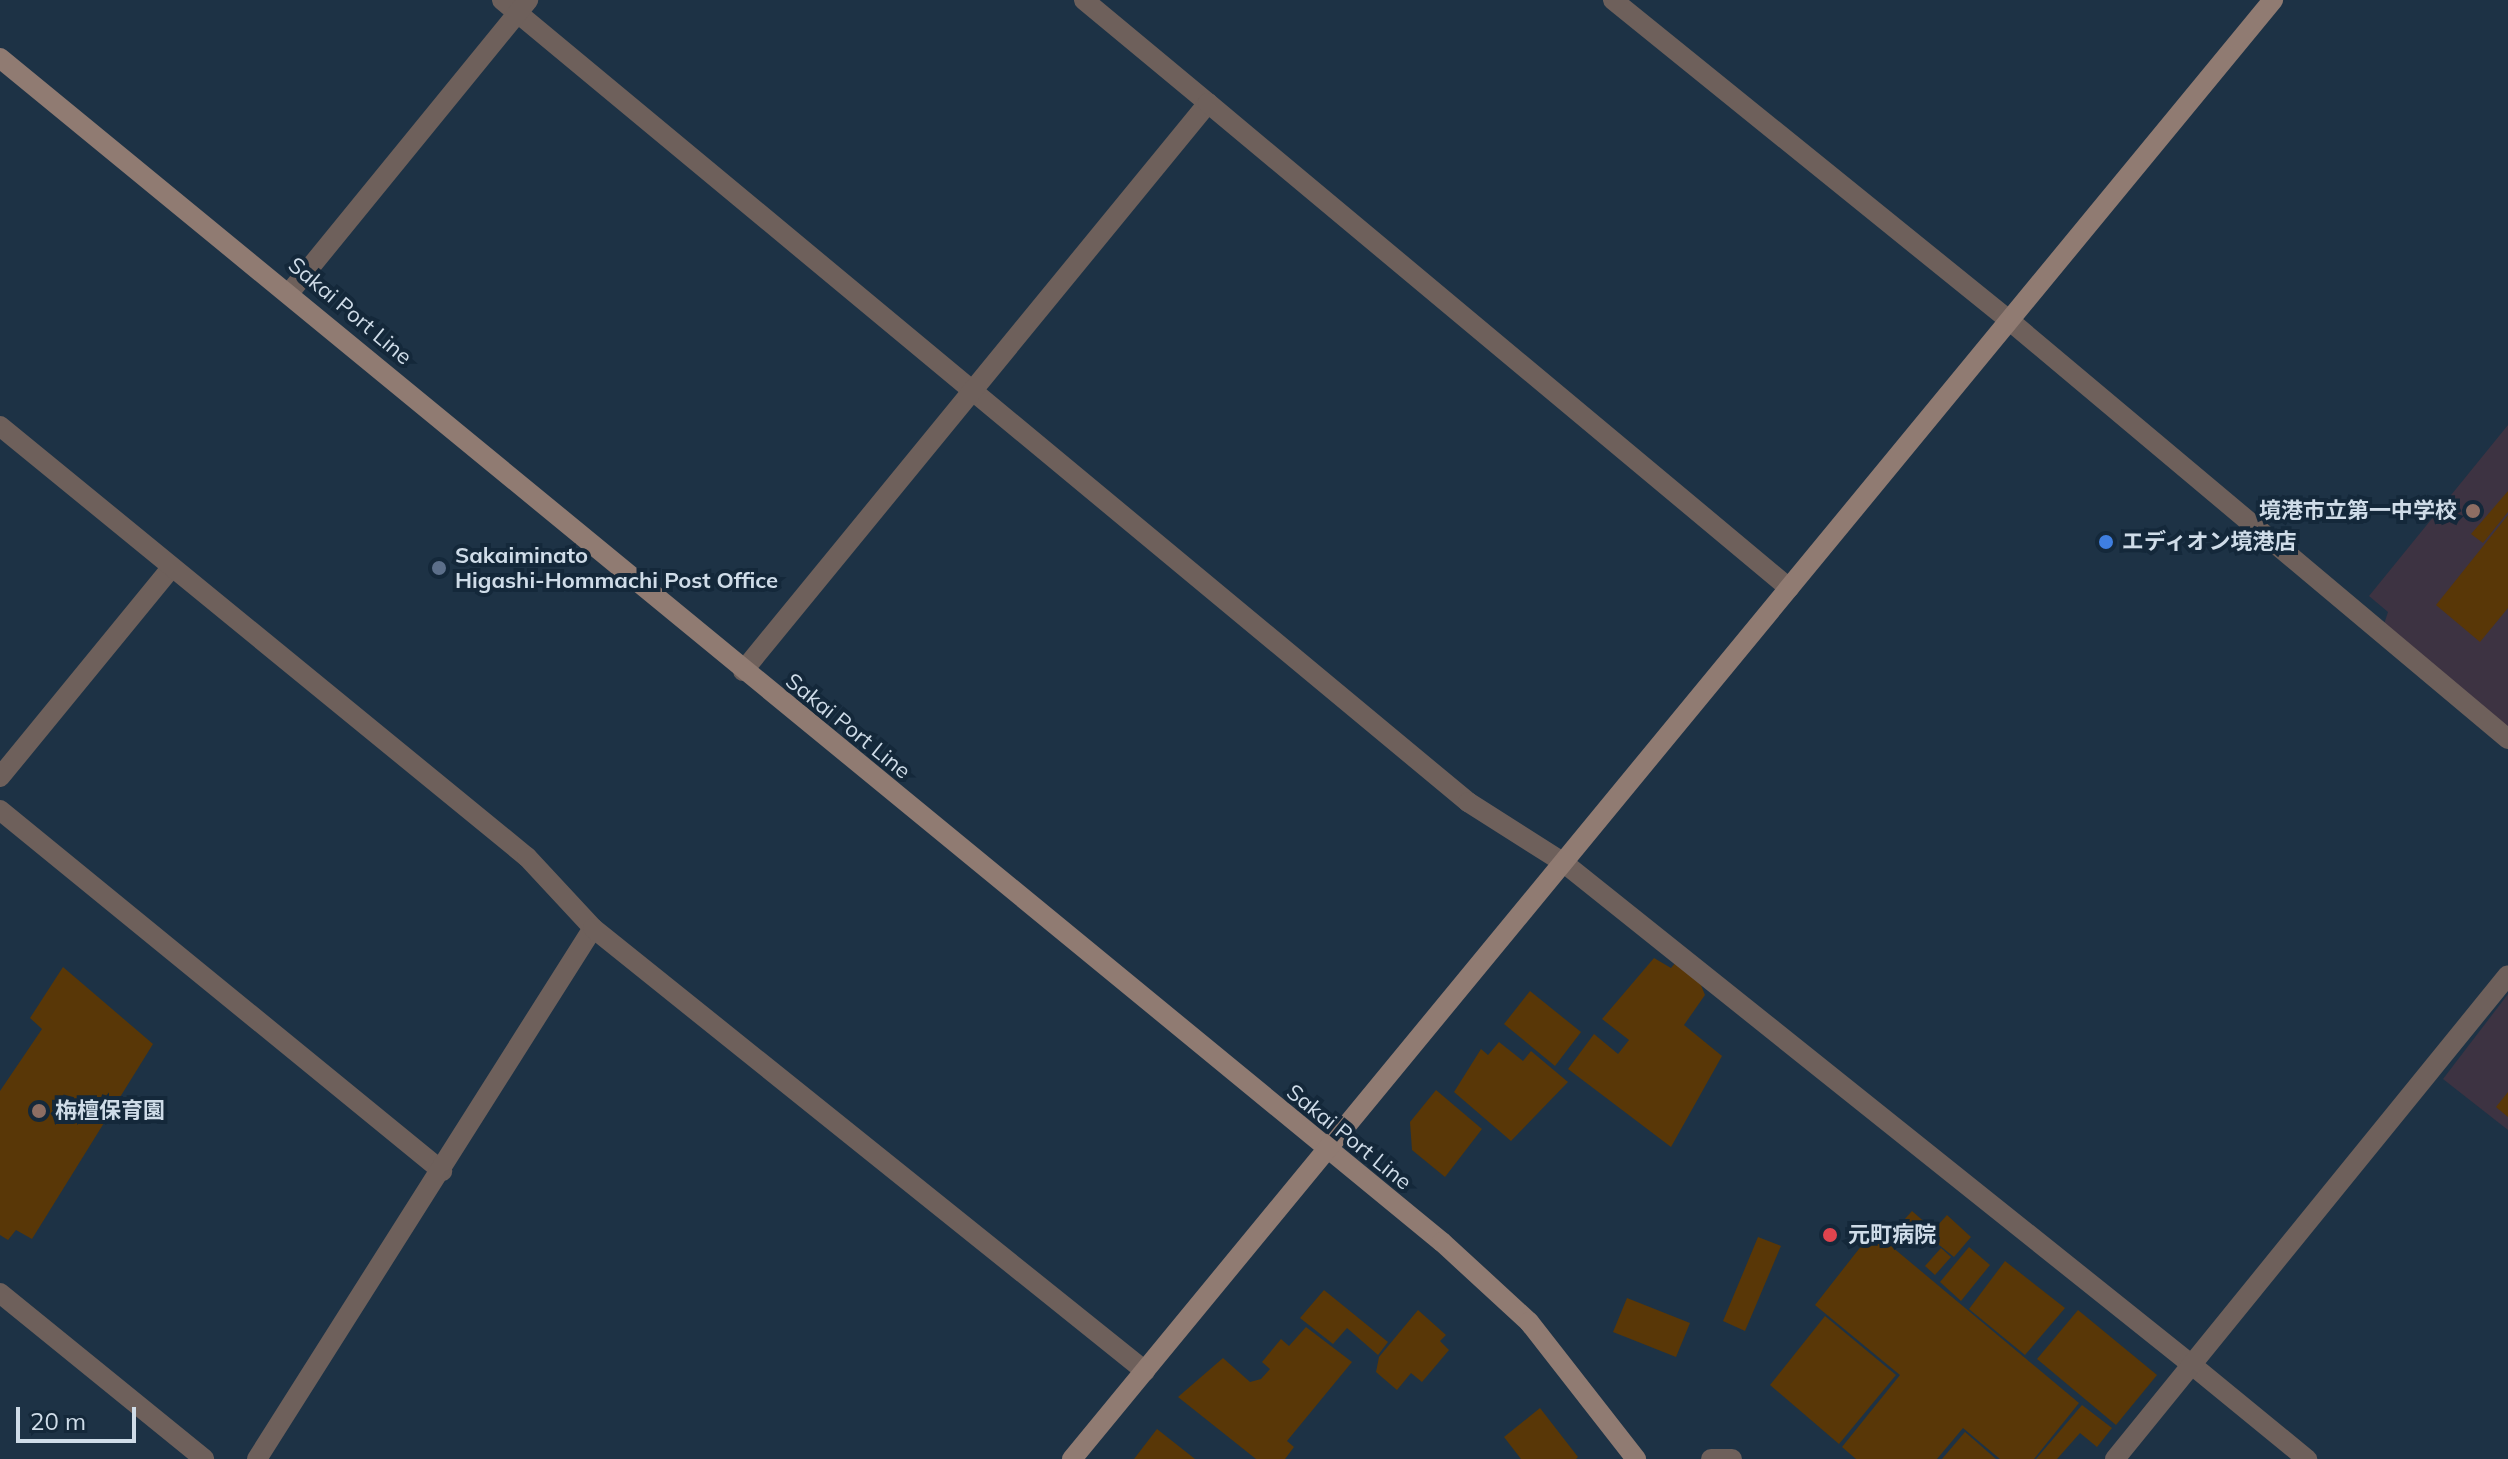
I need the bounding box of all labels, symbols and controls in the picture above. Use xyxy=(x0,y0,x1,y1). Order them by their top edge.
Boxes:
street label: Sakai Port Line xyxy=(283,252,417,370)
place label: 境港市立第一中学校 xyxy=(2259,498,2457,524)
marker: 境港市立第一中学校 xyxy=(2464,502,2482,520)
place label: エディオン境港店 xyxy=(2122,529,2298,555)
marker: エディオン境港店 xyxy=(2097,533,2115,551)
place label: Sakaiminato Higashi-Hommachi Post Office xyxy=(455,542,778,594)
marker: Sakaiminato Higashi-Hommachi Post Office xyxy=(430,559,448,577)
street label: Sakai Port Line xyxy=(780,668,916,784)
street label: Sakai Port Line xyxy=(1281,1079,1417,1195)
place label: 栴檀保育園 xyxy=(55,1098,165,1124)
marker: 栴檀保育園 xyxy=(30,1102,48,1120)
place label: 元町病院 xyxy=(1848,1222,1936,1248)
marker: 元町病院 xyxy=(1819,1224,1841,1246)
scale bar xyxy=(20,1391,140,1441)
text: 20 m xyxy=(30,1406,86,1436)

